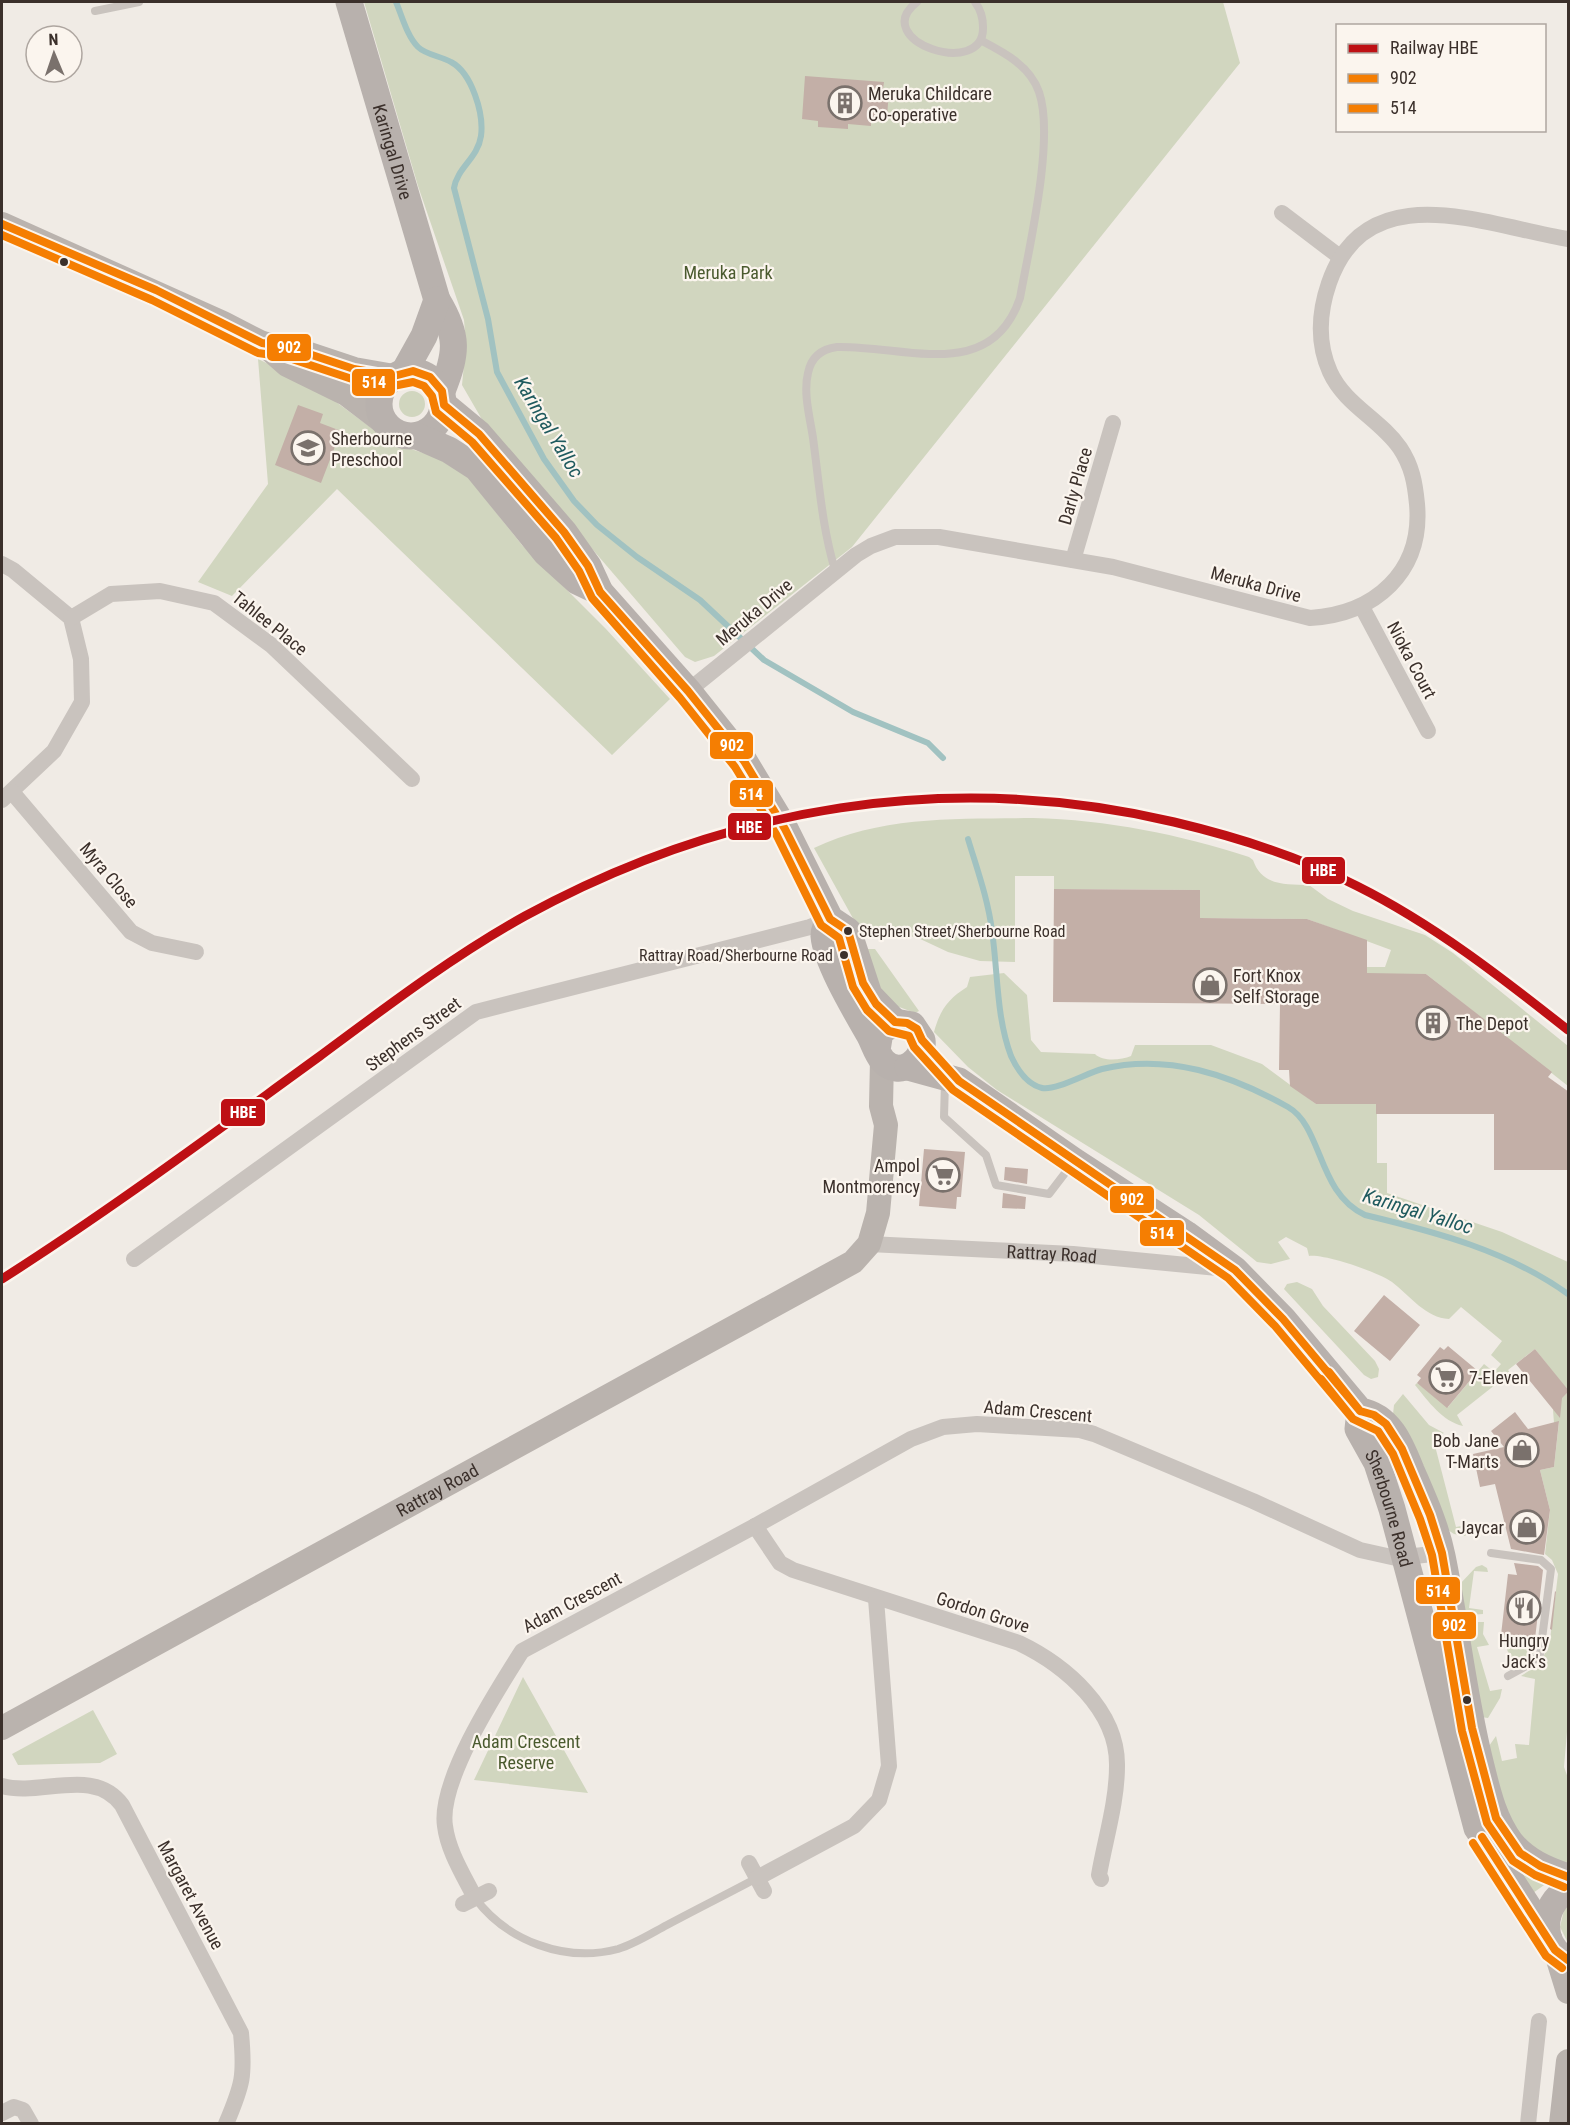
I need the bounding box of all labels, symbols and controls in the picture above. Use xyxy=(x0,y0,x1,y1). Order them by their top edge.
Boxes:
north arrow xyxy=(24,24,84,84)
legend xyxy=(1336,24,1546,132)
text: N xyxy=(48,30,59,49)
text: Railway HBE xyxy=(1390,37,1478,58)
text: 902 xyxy=(1390,67,1417,88)
place label: Meruka Childcare Co-operative xyxy=(868,83,992,125)
building icon: Meruka Childcare Co-operative xyxy=(827,85,863,121)
text: 514 xyxy=(1390,97,1417,118)
street label: Karingal Drive xyxy=(369,101,417,202)
unlabelled marker xyxy=(58,256,70,268)
park label: Meruka Park xyxy=(683,262,773,283)
line badge: 902 xyxy=(266,333,312,362)
text: 902 xyxy=(277,338,301,357)
line badge: 514 xyxy=(351,368,396,397)
water label: Karingal Yalloc xyxy=(509,372,589,482)
text: 514 xyxy=(362,373,386,392)
place label: Sherbourne Preschool xyxy=(331,428,412,470)
school or university icon: Sherbourne Preschool xyxy=(290,430,326,466)
street label: Darly Place xyxy=(1054,445,1096,527)
street label: Meruka Drive xyxy=(1208,562,1304,606)
street label: Meruka Drive xyxy=(712,574,796,650)
street label: Tahlee Place xyxy=(228,586,312,660)
street label: Nioka Court xyxy=(1383,618,1441,702)
line badge: 902 xyxy=(709,731,754,760)
text: 902 xyxy=(720,736,744,755)
line badge: 514 xyxy=(729,779,774,808)
text: 514 xyxy=(739,785,763,804)
line badge: HBE xyxy=(727,812,772,841)
text: HBE xyxy=(736,818,762,837)
street label: Myra Close xyxy=(76,838,142,912)
line badge: HBE xyxy=(1301,856,1346,885)
text: HBE xyxy=(1310,861,1336,880)
place label: Stephen Street/Sherbourne Road xyxy=(859,922,1065,941)
marker: Stephen Street/Sherbourne Road xyxy=(842,925,854,937)
place label: Rattray Road/Sherbourne Road xyxy=(639,946,833,965)
marker: Rattray Road/Sherbourne Road xyxy=(838,949,850,961)
place label: Fort Knox Self Storage xyxy=(1233,965,1319,1007)
shop icon: Fort Knox Self Storage xyxy=(1192,967,1228,1003)
street label: Stephens Street xyxy=(361,992,465,1076)
building icon: The Depot xyxy=(1415,1005,1451,1041)
place label: The Depot xyxy=(1456,1013,1529,1034)
line badge: HBE xyxy=(220,1098,266,1127)
text: HBE xyxy=(230,1103,256,1122)
place label: Ampol Montmorency xyxy=(822,1155,920,1197)
supermarket icon: Ampol Montmorency xyxy=(925,1157,961,1193)
water label: Karingal Yalloc xyxy=(1360,1183,1476,1239)
line badge: 902 xyxy=(1109,1185,1155,1214)
text: 902 xyxy=(1120,1190,1144,1209)
line badge: 514 xyxy=(1139,1219,1185,1247)
text: 514 xyxy=(1150,1224,1174,1243)
street label: Rattray Road xyxy=(1006,1240,1098,1267)
supermarket icon: 7-Eleven xyxy=(1428,1359,1464,1395)
place label: 7-Eleven xyxy=(1469,1367,1529,1388)
street label: Adam Crescent xyxy=(983,1396,1093,1426)
place label: Bob Jane T-Marts xyxy=(1433,1430,1499,1472)
shop icon: Bob Jane T-Marts xyxy=(1504,1432,1540,1468)
street label: Sherbourne Road xyxy=(1361,1446,1417,1569)
street label: Rattray Road xyxy=(392,1459,482,1521)
shop icon: Jaycar xyxy=(1509,1509,1545,1545)
place label: Jaycar xyxy=(1457,1517,1505,1538)
street label: Adam Crescent xyxy=(519,1567,625,1637)
line badge: 514 xyxy=(1415,1576,1461,1605)
text: 514 xyxy=(1426,1582,1450,1601)
street label: Gordon Grove xyxy=(934,1587,1032,1637)
restaurant icon: Hungry Jack's xyxy=(1506,1590,1542,1626)
line badge: 902 xyxy=(1432,1611,1477,1640)
text: 902 xyxy=(1442,1616,1466,1635)
place label: Hungry Jack's xyxy=(1499,1630,1550,1672)
unlabelled marker xyxy=(1461,1694,1473,1706)
park label: Adam Crescent Reserve xyxy=(472,1731,580,1773)
street label: Margaret Avenue xyxy=(154,1837,228,1953)

